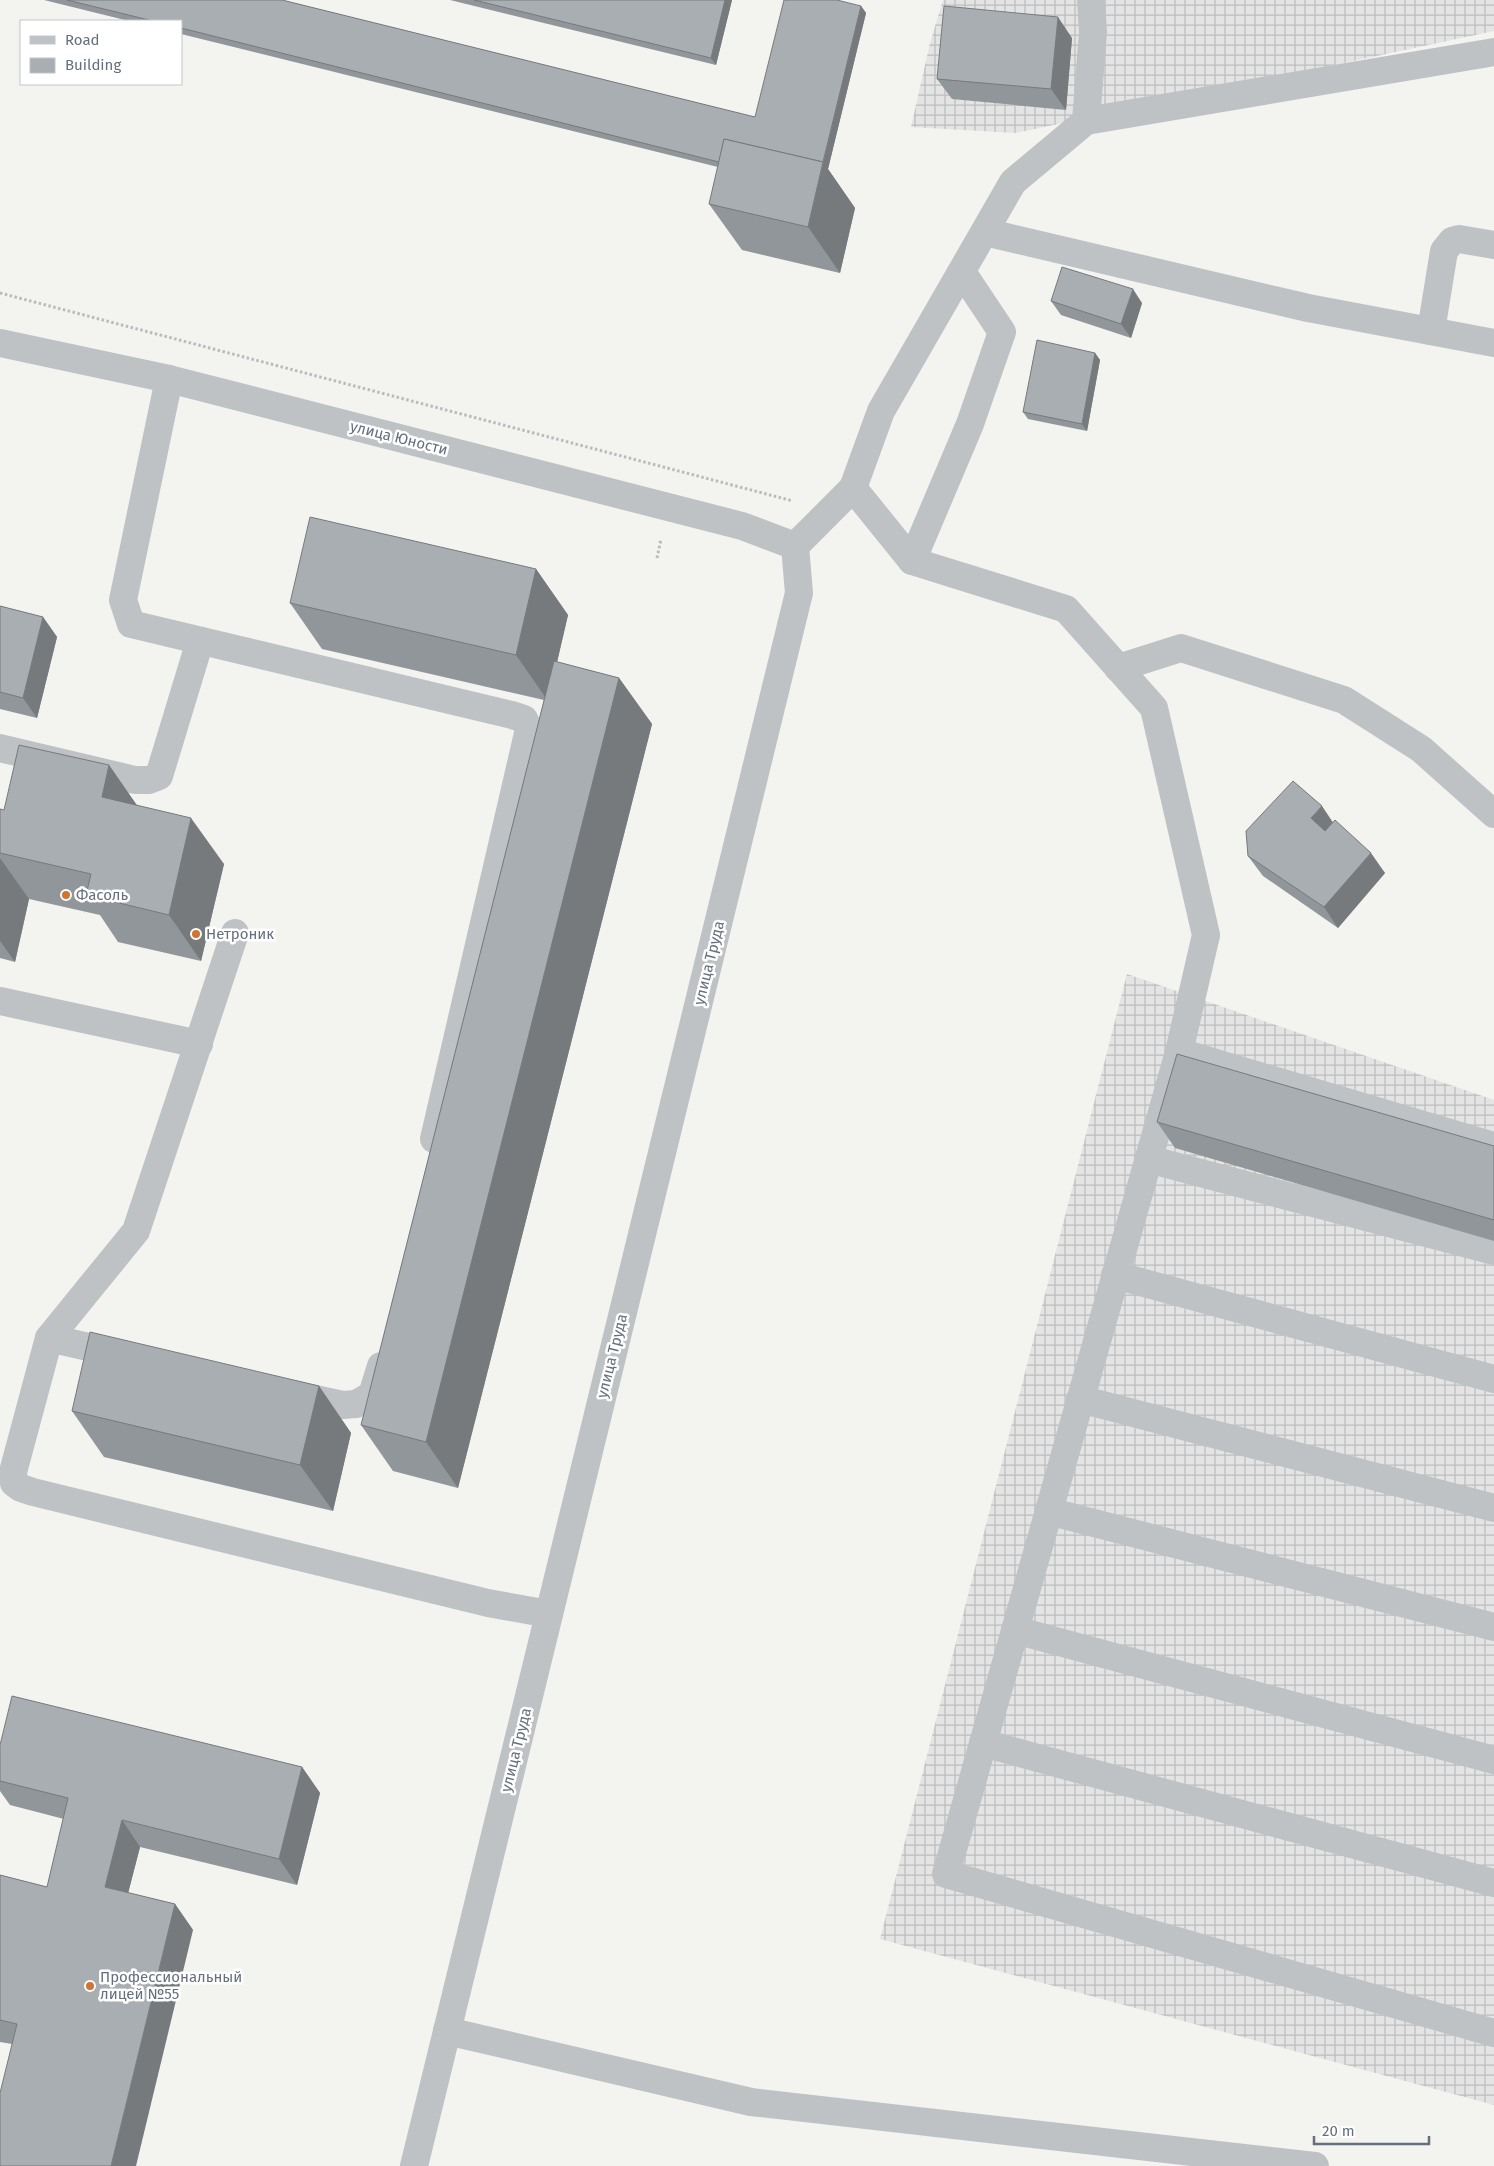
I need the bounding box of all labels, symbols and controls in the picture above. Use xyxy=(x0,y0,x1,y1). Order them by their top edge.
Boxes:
legend xyxy=(20,20,182,85)
text: Road xyxy=(65,31,100,49)
text: Building xyxy=(65,56,121,74)
street label: улица Юности xyxy=(348,417,450,459)
place label: Фасоль xyxy=(76,886,128,904)
marker: Фасоль xyxy=(60,889,72,901)
street label: улица Труда xyxy=(690,919,728,1007)
place label: Нетроник xyxy=(206,925,274,943)
marker: Нетроник xyxy=(190,928,202,940)
street label: улица Труда xyxy=(593,1312,631,1400)
street label: улица Труда xyxy=(497,1706,535,1794)
place label: Профессиональный лицей №55 xyxy=(100,1968,242,2003)
marker: Профессиональный лицей №55 xyxy=(84,1980,96,1992)
scale bar xyxy=(1314,2114,1429,2146)
text: 20 m xyxy=(1322,2122,1355,2140)

